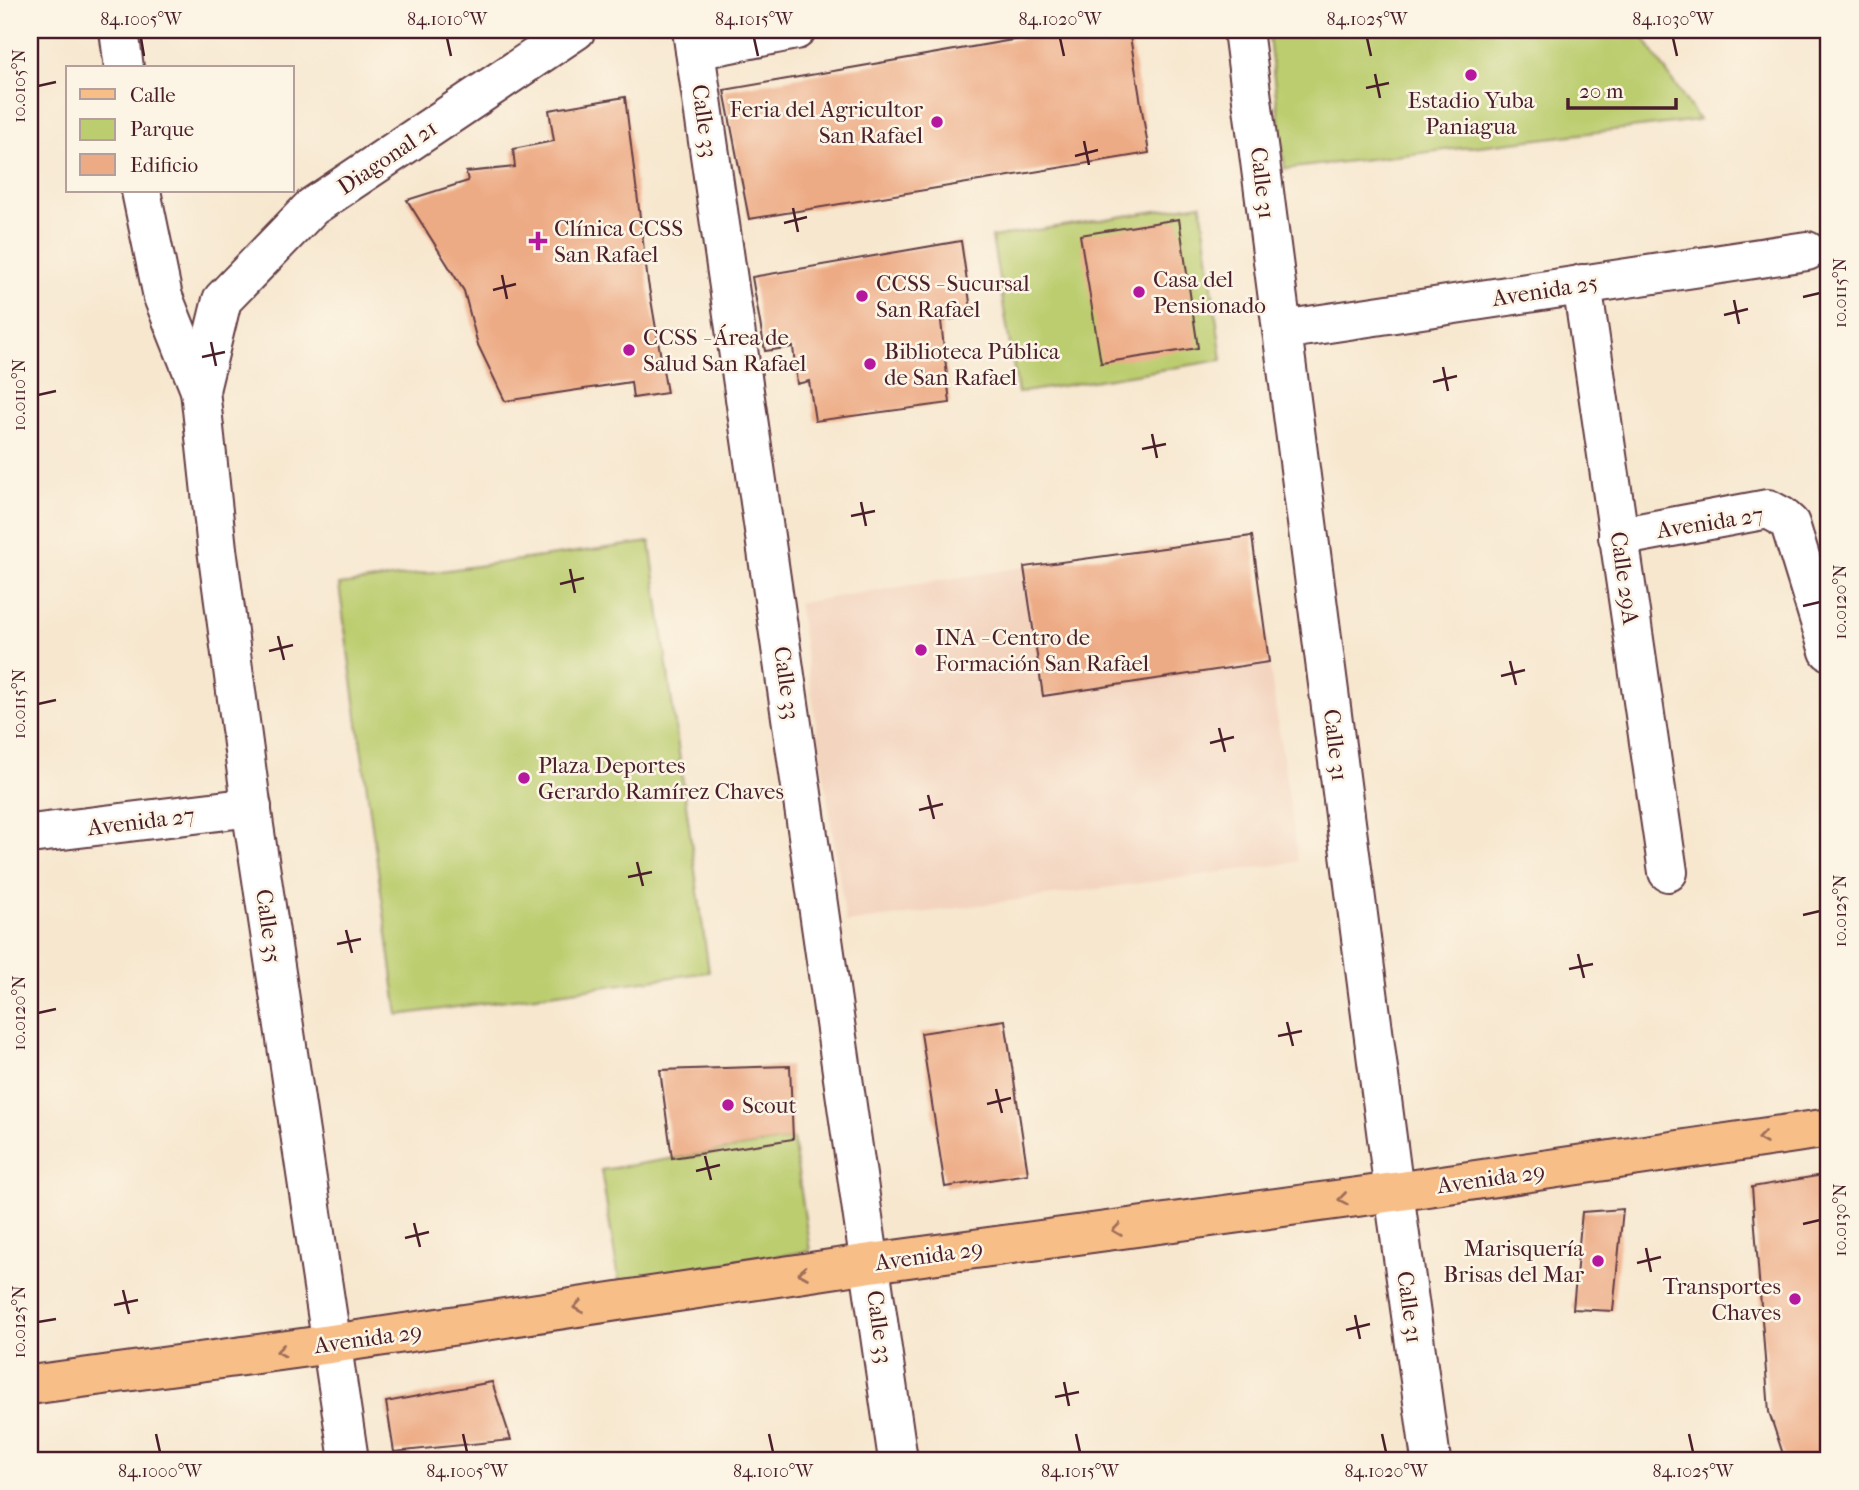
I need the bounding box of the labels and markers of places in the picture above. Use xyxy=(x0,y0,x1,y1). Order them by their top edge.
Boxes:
marker: Estadio Yuba Paniagua xyxy=(1463,67,1479,83)
place label: Estadio Yuba Paniagua xyxy=(1408,87,1535,140)
place label: Feria del Agricultor San Rafael xyxy=(730,96,924,149)
marker: Feria del Agricultor San Rafael xyxy=(929,114,945,130)
place label: Clínica CCSS San Rafael xyxy=(554,215,683,268)
marker: Clínica CCSS San Rafael xyxy=(528,231,548,251)
place label: Casa del Pensionado xyxy=(1153,266,1266,319)
place label: CCSS - Sucursal San Rafael xyxy=(876,270,1030,323)
marker: Casa del Pensionado xyxy=(1131,284,1147,300)
marker: CCSS - Sucursal San Rafael xyxy=(854,288,870,304)
place label: CCSS - Área de Salud San Rafael xyxy=(643,324,807,377)
place label: Biblioteca Pública de San Rafael xyxy=(884,338,1060,391)
marker: CCSS - Área de Salud San Rafael xyxy=(621,342,637,358)
marker: Biblioteca Pública de San Rafael xyxy=(862,356,878,372)
place label: INA - Centro de Formación San Rafael xyxy=(935,624,1150,677)
marker: INA - Centro de Formación San Rafael xyxy=(913,642,929,658)
place label: Plaza Deportes Gerardo Ramírez Chaves xyxy=(538,752,784,805)
marker: Plaza Deportes Gerardo Ramírez Chaves xyxy=(516,770,532,786)
place label: Scout xyxy=(742,1092,797,1119)
marker: Scout xyxy=(720,1097,736,1113)
place label: Marisquería Brisas del Mar xyxy=(1443,1235,1584,1288)
marker: Marisquería Brisas del Mar xyxy=(1590,1253,1606,1269)
place label: Transportes Chaves xyxy=(1663,1273,1781,1326)
marker: Transportes Chaves xyxy=(1787,1291,1803,1307)

